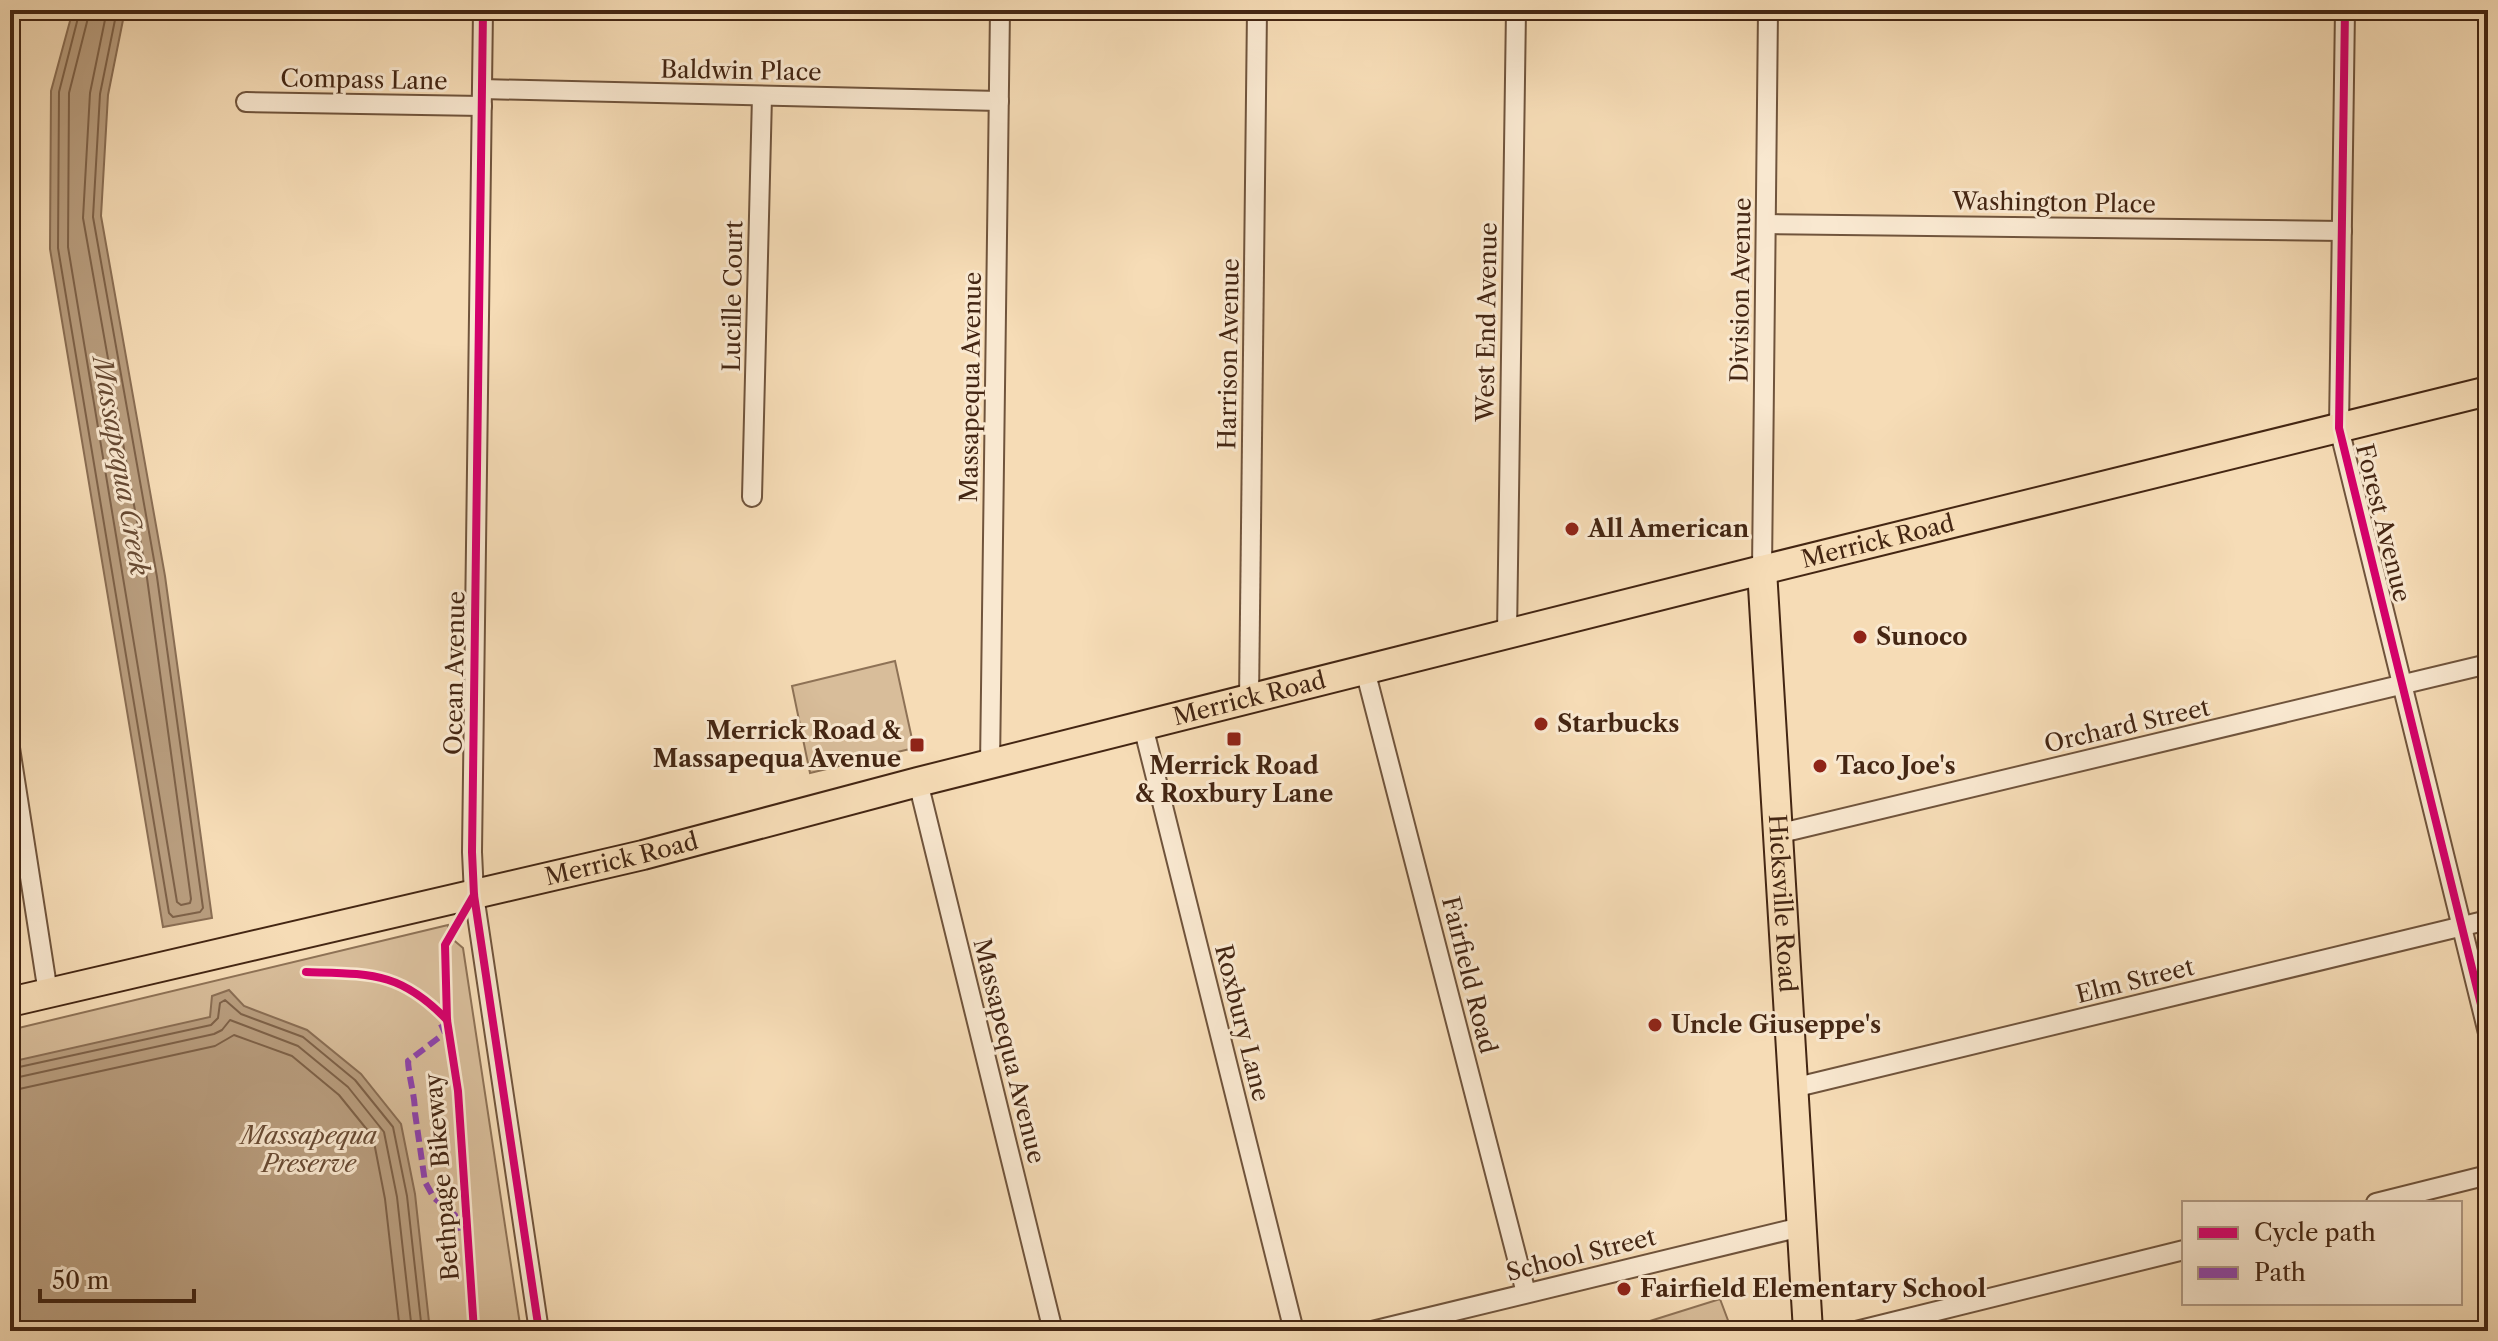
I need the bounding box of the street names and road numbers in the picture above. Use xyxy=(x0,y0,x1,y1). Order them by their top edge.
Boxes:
street label: Baldwin Place xyxy=(660,55,822,86)
street label: Compass Lane xyxy=(280,64,448,95)
street label: Washington Place xyxy=(1951,186,2156,219)
street label: Division Avenue xyxy=(1724,197,1757,383)
street label: Lucille Court xyxy=(717,220,748,372)
street label: West End Avenue xyxy=(1470,222,1503,423)
street label: Harrison Avenue xyxy=(1212,258,1245,450)
street label: Massapequa Avenue xyxy=(954,271,987,503)
street label: Forest Avenue xyxy=(2350,441,2417,605)
street label: Merrick Road xyxy=(1798,508,1958,574)
street label: Ocean Avenue xyxy=(439,591,470,755)
street label: Merrick Road xyxy=(1170,665,1329,731)
street label: Orchard Street xyxy=(2041,692,2213,759)
street label: Hicksville Road xyxy=(1763,813,1803,994)
street label: Merrick Road xyxy=(542,826,701,891)
street label: Fairfield Road xyxy=(1436,893,1503,1057)
street label: Massapequa Avenue xyxy=(967,935,1051,1166)
street label: Roxbury Lane xyxy=(1209,941,1276,1104)
street label: Elm Street xyxy=(2073,952,2197,1009)
street label: Bethpage Bikeway xyxy=(418,1071,465,1282)
street label: School Street xyxy=(1503,1222,1659,1287)

